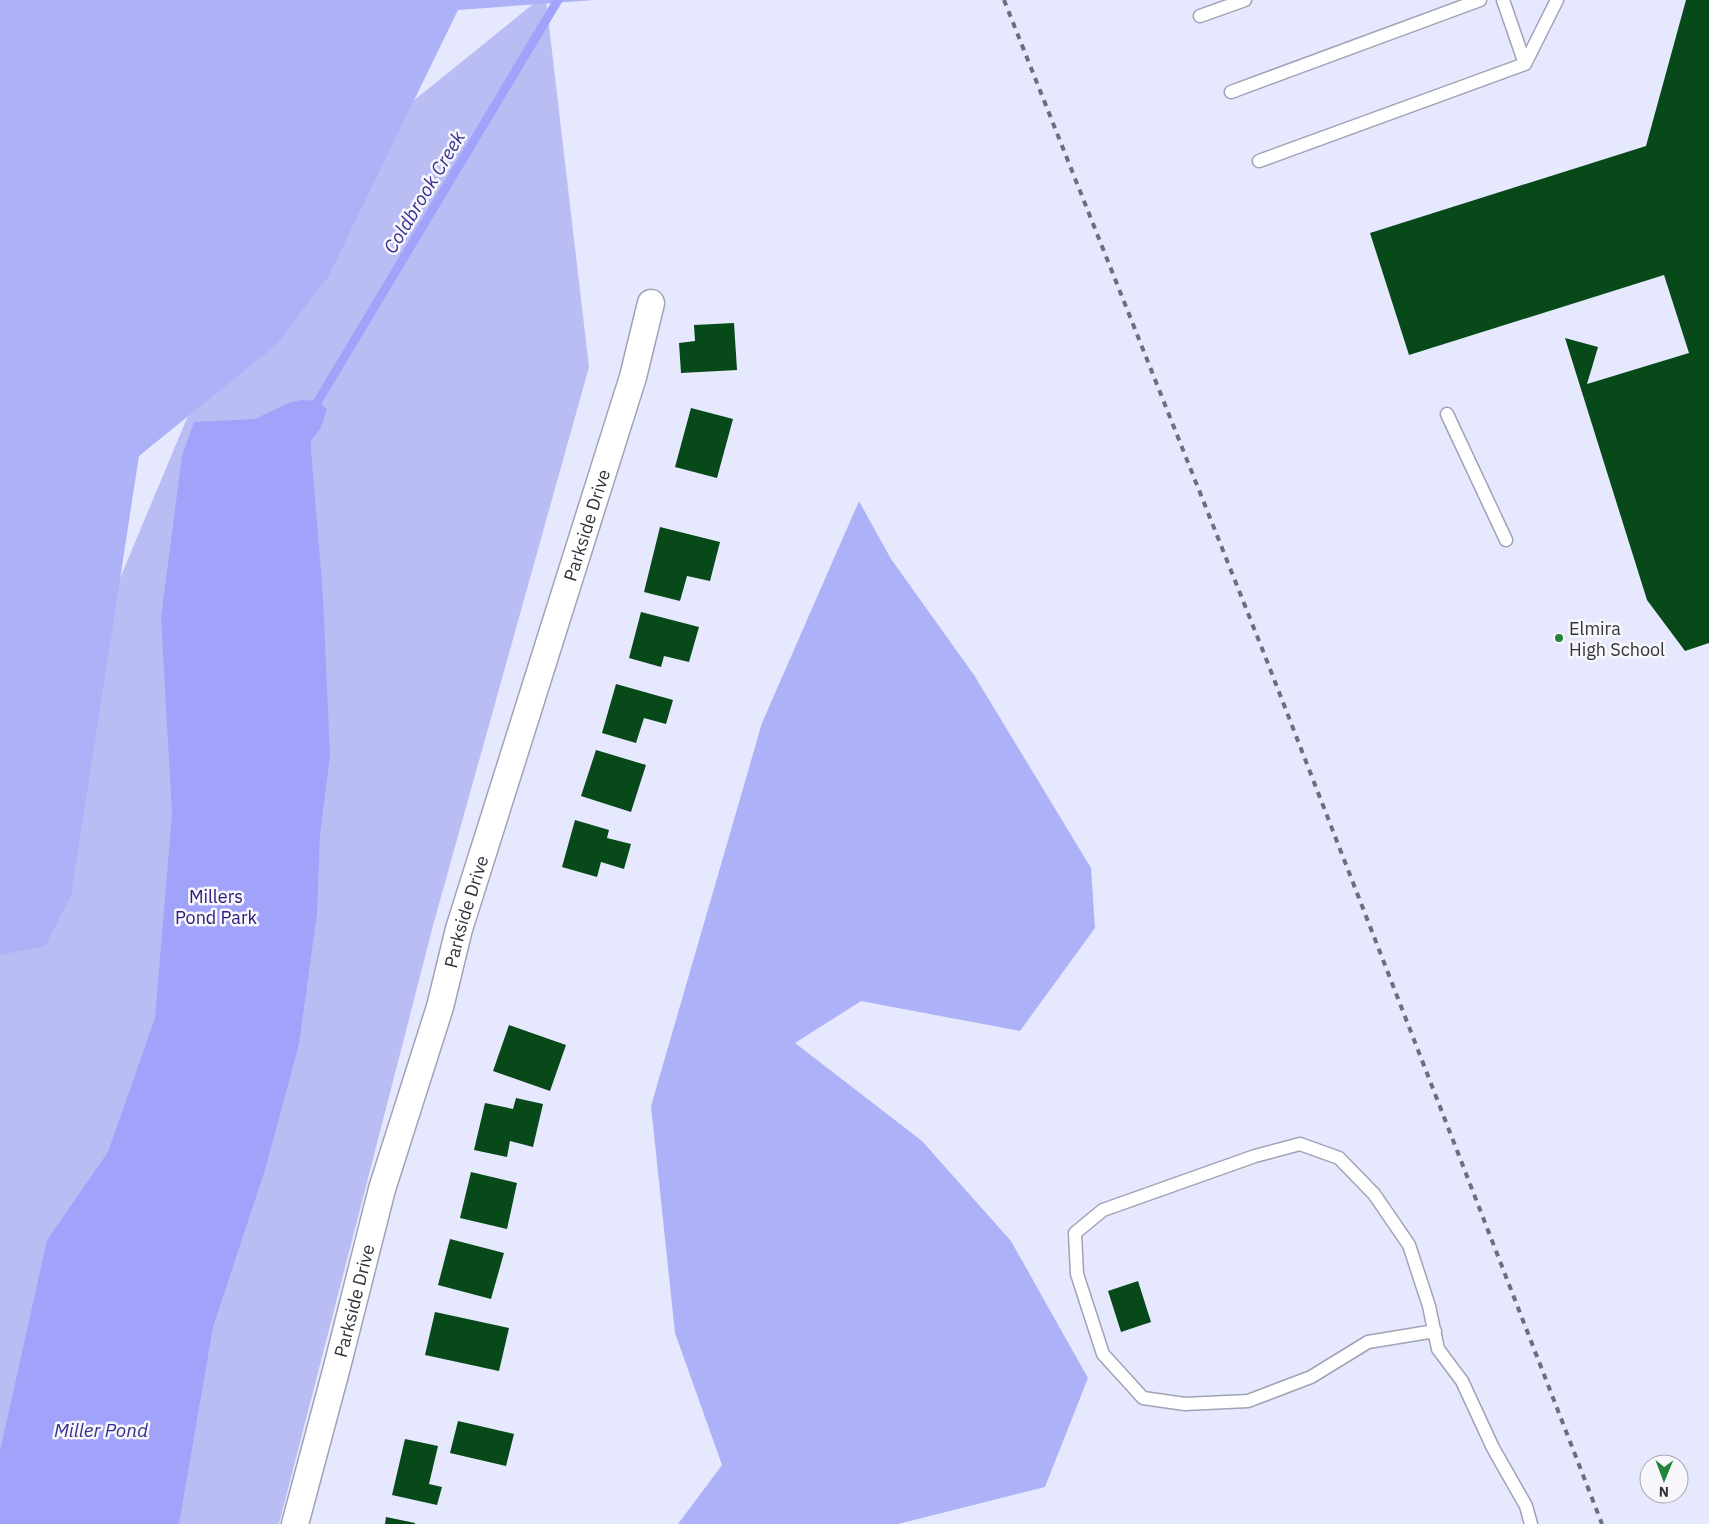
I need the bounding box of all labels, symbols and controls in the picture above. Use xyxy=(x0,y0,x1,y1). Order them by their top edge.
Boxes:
water label: Coldbrook Creek xyxy=(378,126,471,258)
street label: Parkside Drive xyxy=(558,466,615,584)
place label: Elmira High School xyxy=(1569,617,1665,661)
marker: Elmira High School xyxy=(1553,632,1565,644)
street label: Parkside Drive xyxy=(439,852,493,970)
park label: Millers Pond Park xyxy=(175,885,257,929)
street label: Parkside Drive xyxy=(328,1241,379,1360)
water label: Miller Pond xyxy=(54,1418,149,1442)
north arrow xyxy=(1639,1454,1689,1504)
text: N xyxy=(1659,1483,1669,1501)

